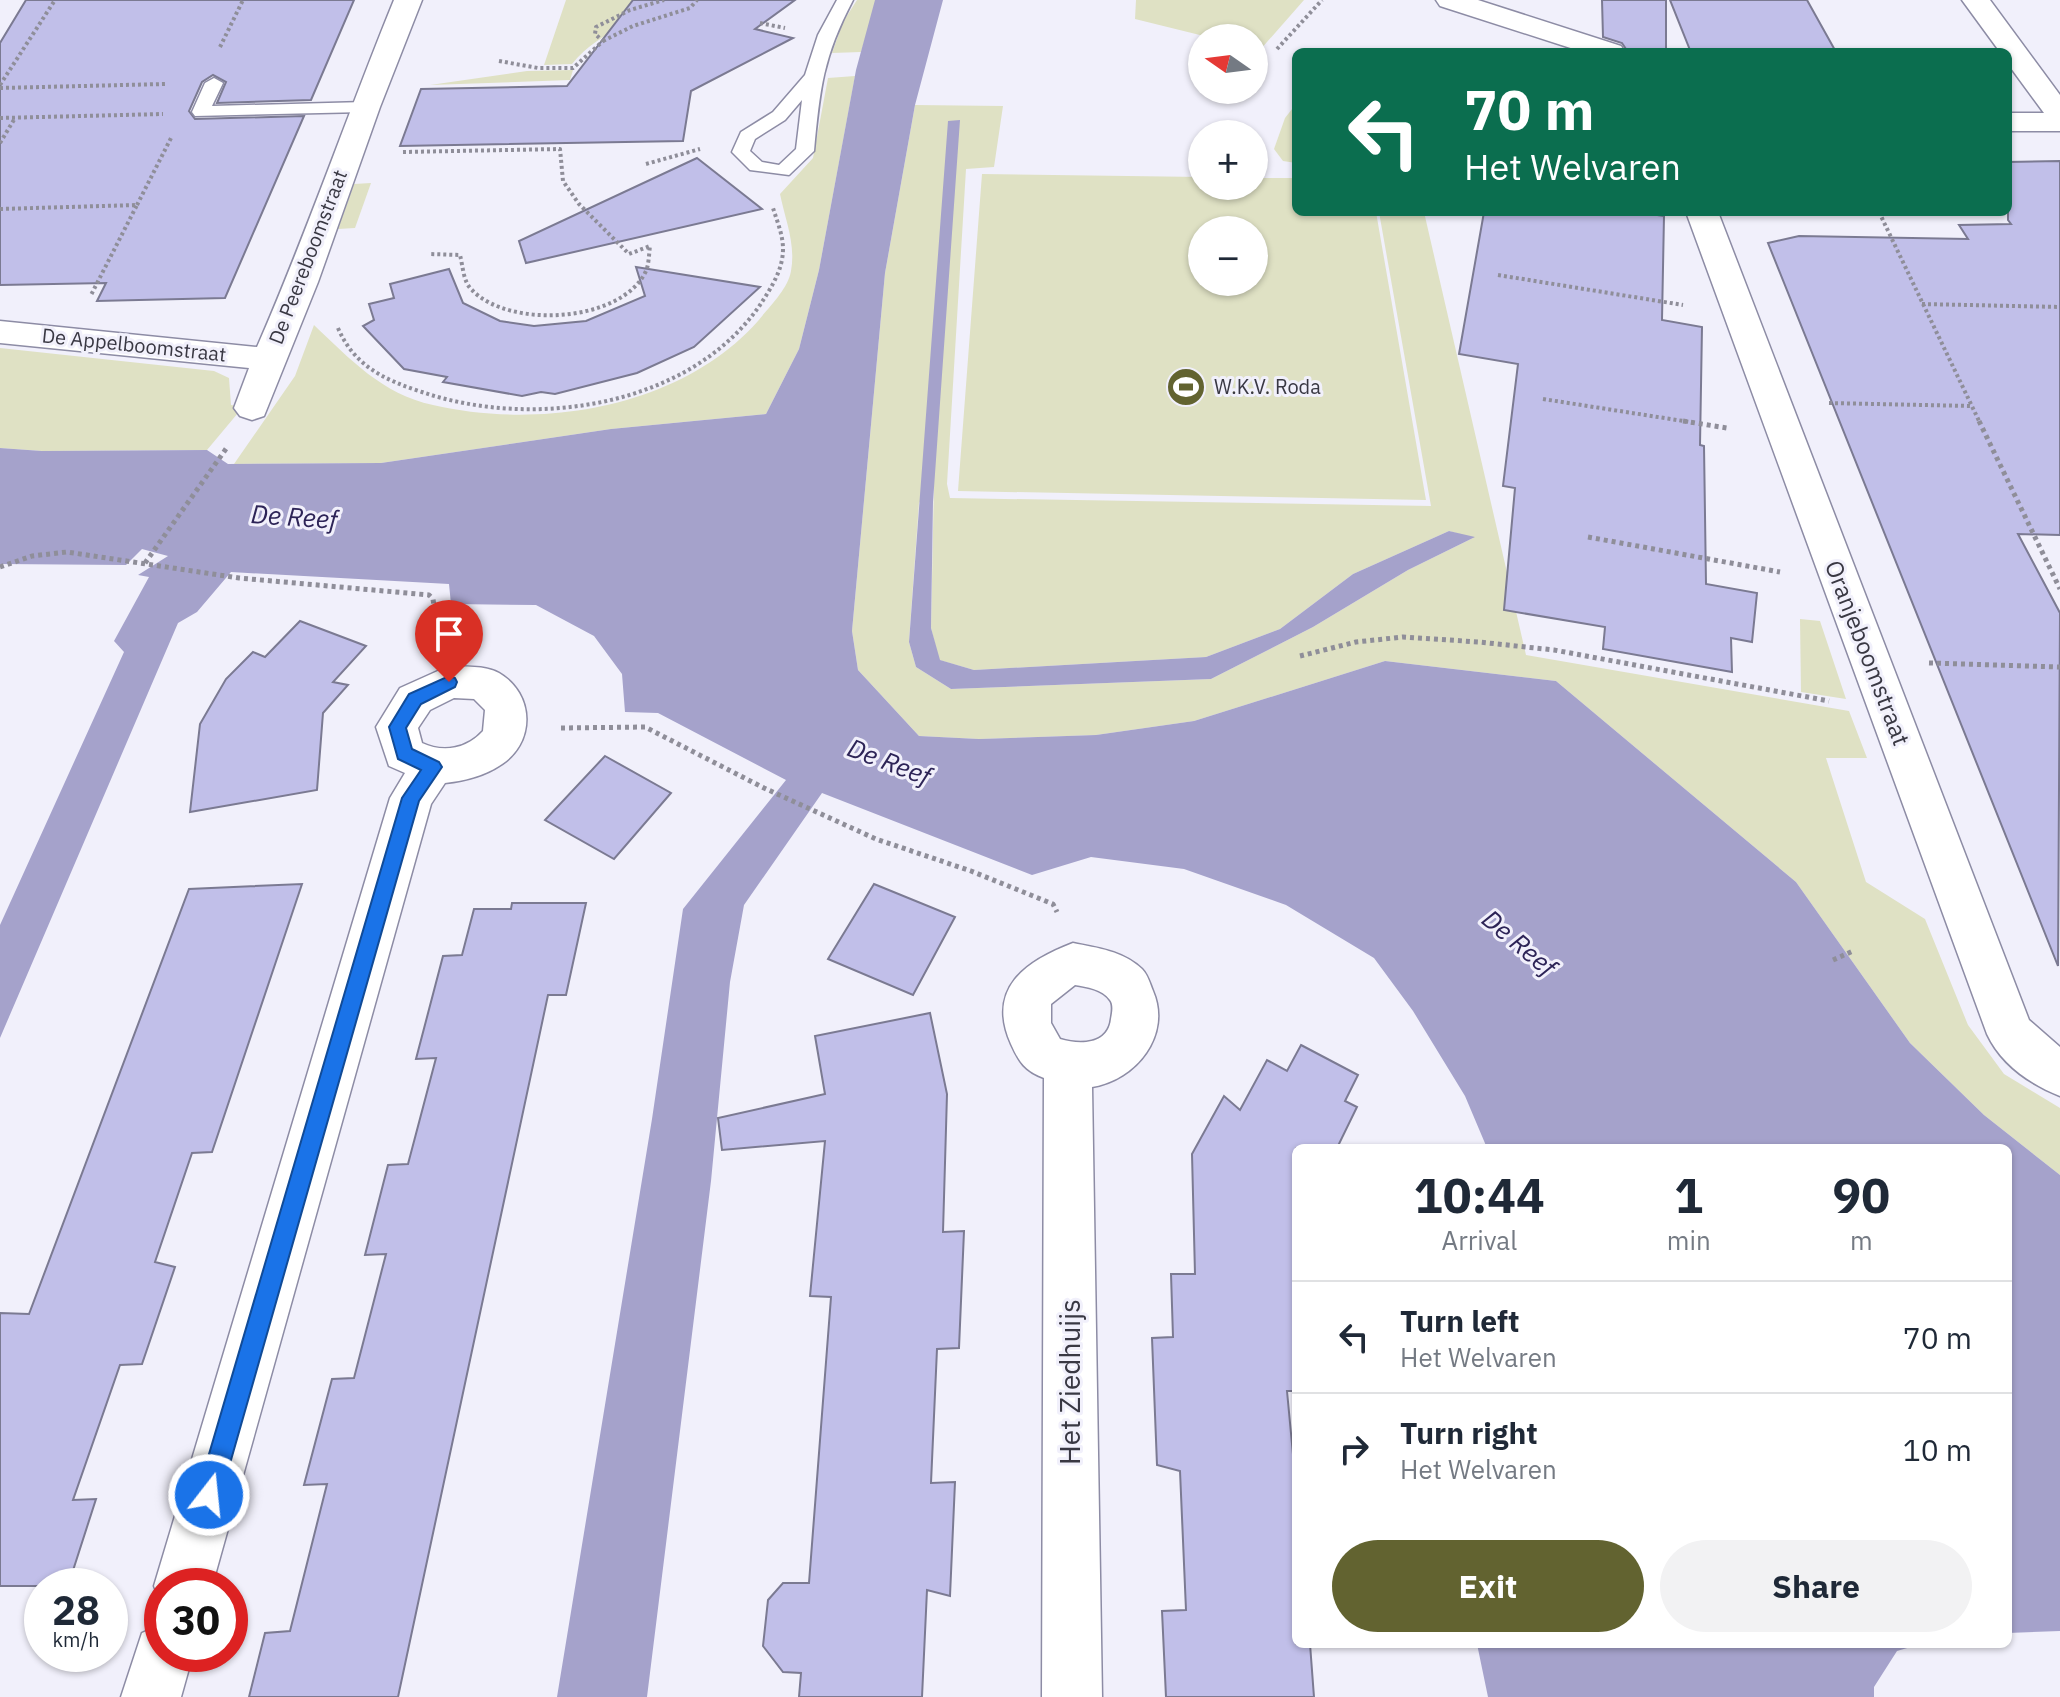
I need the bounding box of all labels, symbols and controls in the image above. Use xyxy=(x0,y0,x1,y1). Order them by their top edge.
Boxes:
north arrow xyxy=(1188,24,1268,104)
map controls xyxy=(1188,24,1268,296)
text: 70 m xyxy=(1464,73,1594,145)
icon: left xyxy=(1332,80,1436,184)
button: + xyxy=(1188,120,1268,200)
text: Het Welvaren xyxy=(1464,143,1681,190)
street label: De Peereboomstraat xyxy=(262,166,353,348)
button: − xyxy=(1188,216,1268,296)
street label: De Appelboomstraat xyxy=(41,321,228,368)
sports icon: W.K.V. Roda xyxy=(1165,366,1207,408)
place label: W.K.V. Roda xyxy=(1214,373,1321,400)
water label: De Reef xyxy=(250,496,341,536)
street label: Oranjeboomstraat xyxy=(1818,556,1918,750)
pin xyxy=(415,600,483,682)
icon: arrive xyxy=(427,612,471,656)
water label: De Reef xyxy=(843,730,939,793)
water label: De Reef xyxy=(1476,901,1566,985)
text: 10:44 xyxy=(1414,1164,1545,1226)
text: 1 xyxy=(1674,1164,1703,1226)
text: 90 xyxy=(1833,1164,1890,1226)
text: Arrival xyxy=(1441,1223,1517,1257)
text: min xyxy=(1667,1223,1711,1257)
text: m xyxy=(1850,1223,1873,1257)
street label: Het Ziedhuijs xyxy=(1051,1299,1088,1465)
text: Turn left xyxy=(1400,1301,1519,1340)
icon: left xyxy=(1332,1315,1376,1359)
text: 70 m xyxy=(1903,1318,1972,1357)
text: Het Welvaren xyxy=(1400,1340,1557,1374)
text: Turn right xyxy=(1400,1413,1538,1452)
icon: right xyxy=(1332,1427,1376,1471)
text: 10 m xyxy=(1903,1430,1972,1469)
text: Het Welvaren xyxy=(1400,1452,1557,1486)
position arrow xyxy=(167,1453,251,1537)
button: Exit xyxy=(1332,1540,1644,1632)
button: Share xyxy=(1660,1540,1972,1632)
speed limit sign: 30 xyxy=(144,1568,248,1672)
text: 28 xyxy=(52,1584,100,1636)
text: km/h xyxy=(52,1626,100,1653)

